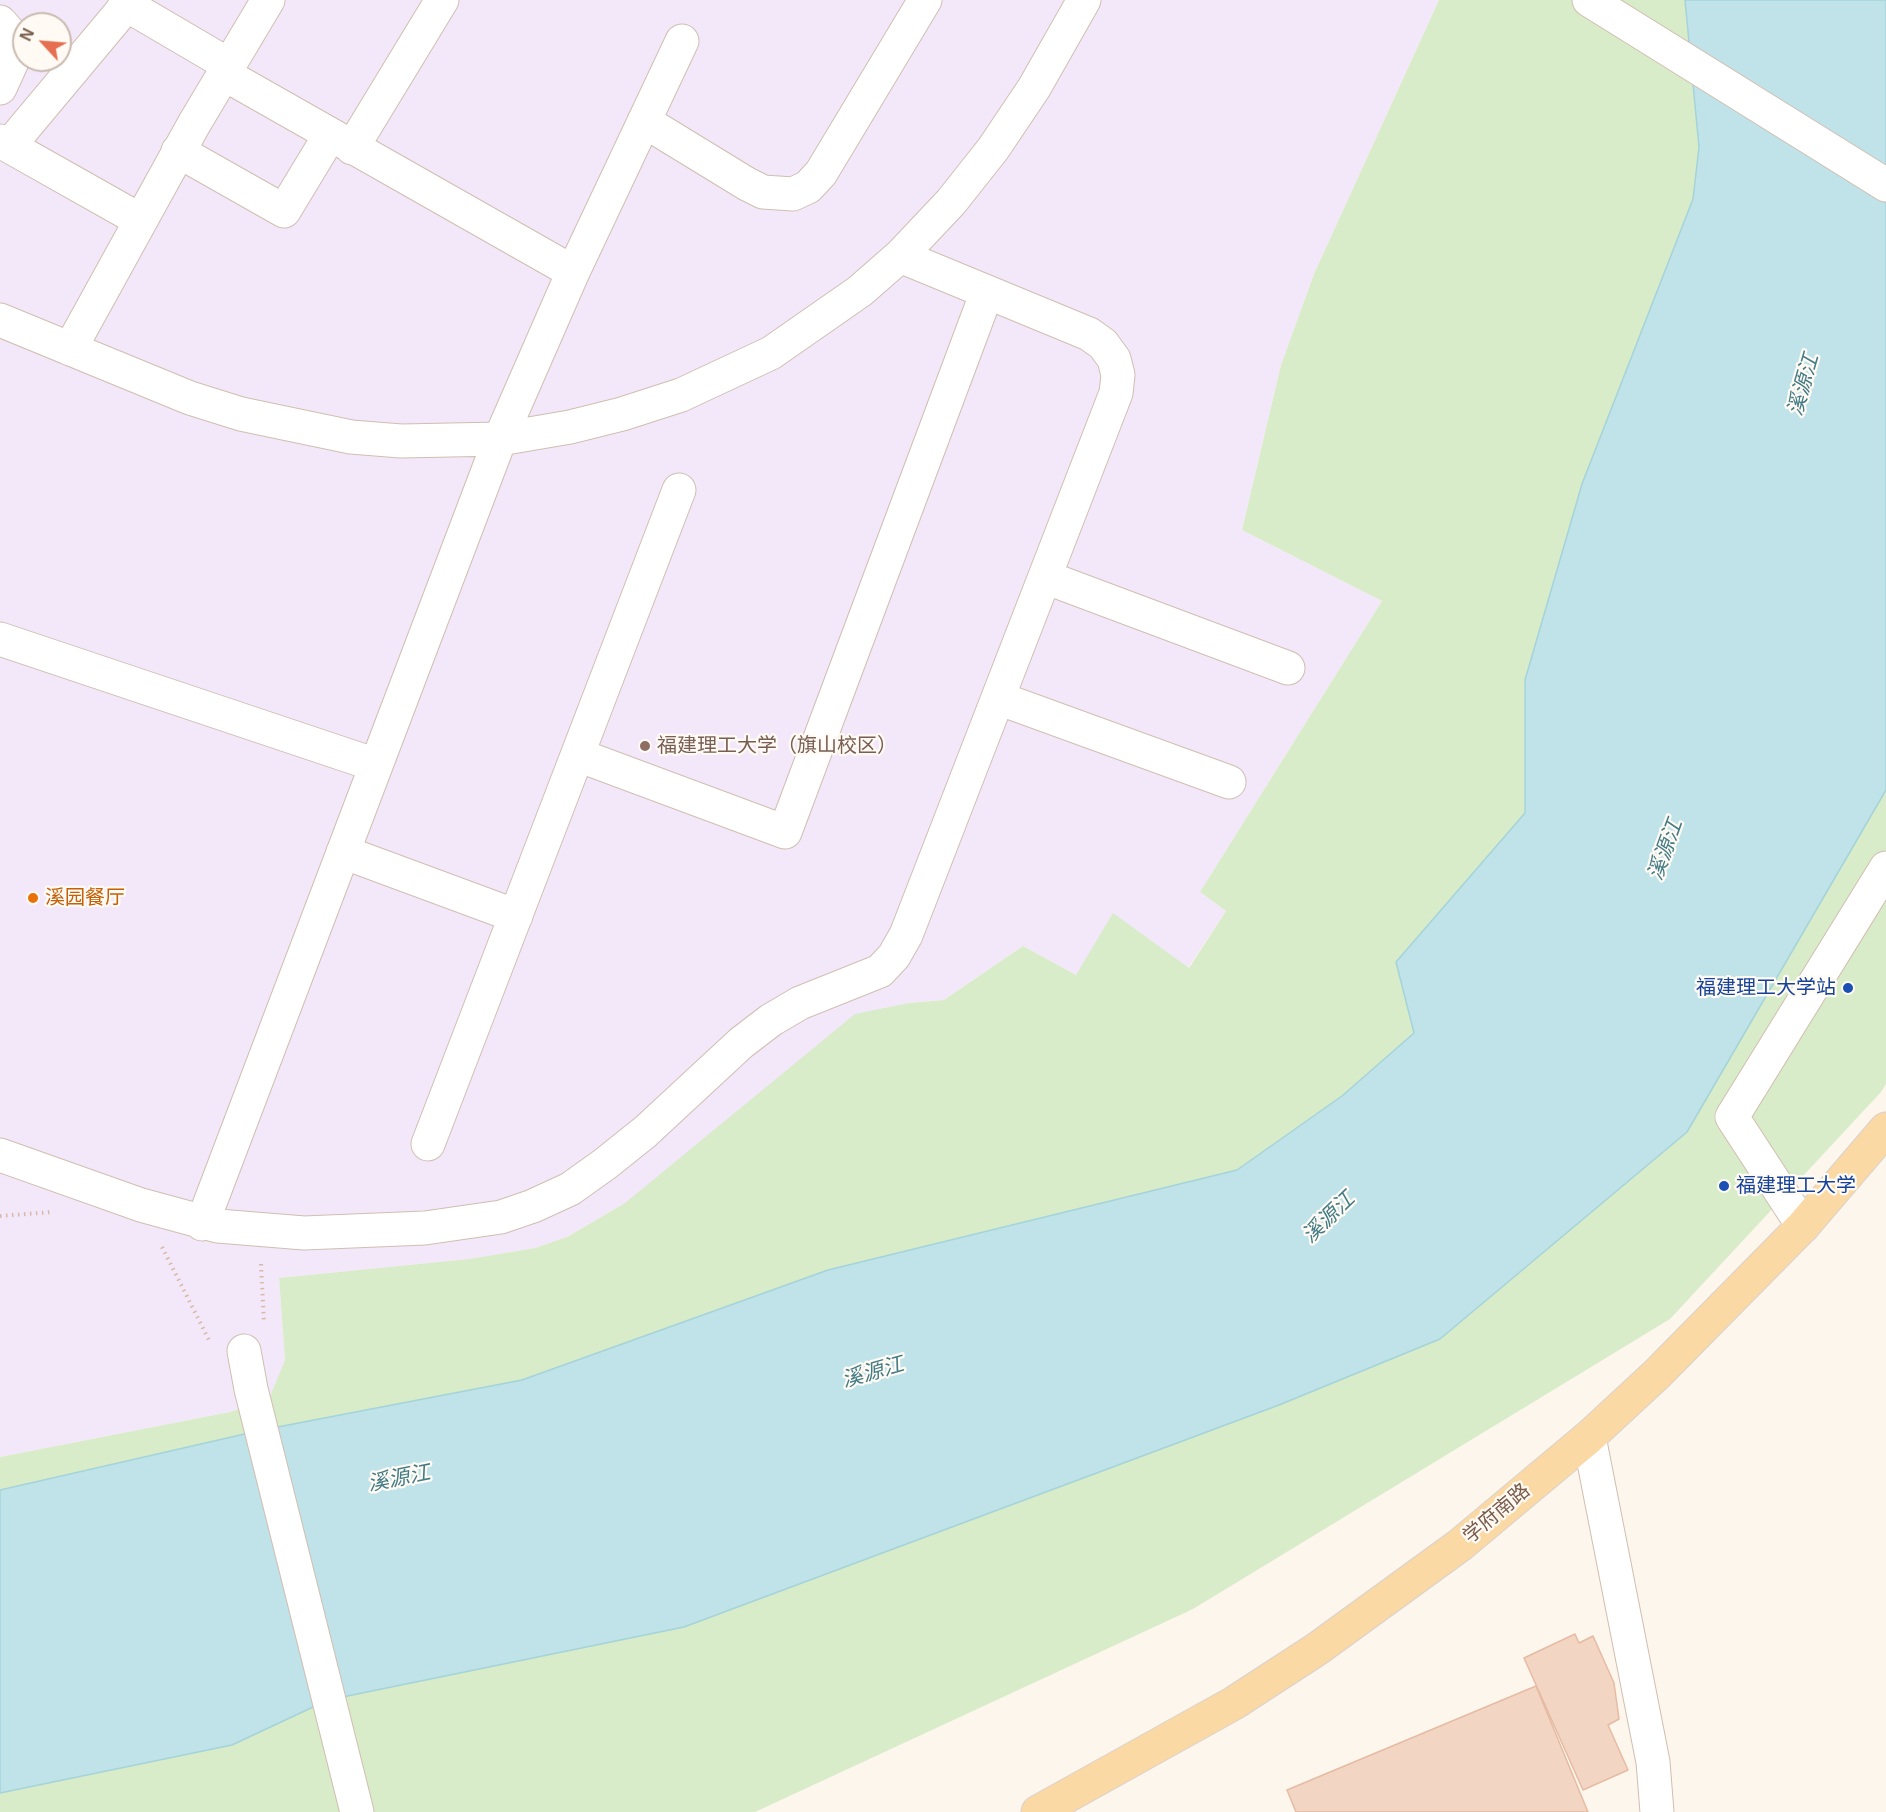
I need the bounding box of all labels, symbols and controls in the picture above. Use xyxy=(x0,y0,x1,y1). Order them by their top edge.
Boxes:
north arrow xyxy=(12,12,72,72)
text: N xyxy=(17,26,37,44)
water label: 溪源江 xyxy=(1783,351,1825,419)
place label: 福建理工大学（旗山校区） xyxy=(657,734,897,758)
marker: 福建理工大学（旗山校区） xyxy=(638,739,652,753)
water label: 溪源江 xyxy=(1643,816,1689,884)
place label: 溪园餐厅 xyxy=(45,886,125,910)
marker: 溪园餐厅 xyxy=(26,891,40,905)
place label: 福建理工大学站 xyxy=(1696,976,1836,1000)
marker: 福建理工大学站 xyxy=(1841,981,1855,995)
place label: 福建理工大学 xyxy=(1736,1174,1856,1198)
marker: 福建理工大学 xyxy=(1717,1179,1731,1193)
water label: 溪源江 xyxy=(1298,1187,1360,1249)
water label: 溪源江 xyxy=(839,1352,907,1394)
water label: 溪源江 xyxy=(366,1461,432,1497)
street label: 学府南路 xyxy=(1459,1479,1535,1549)

